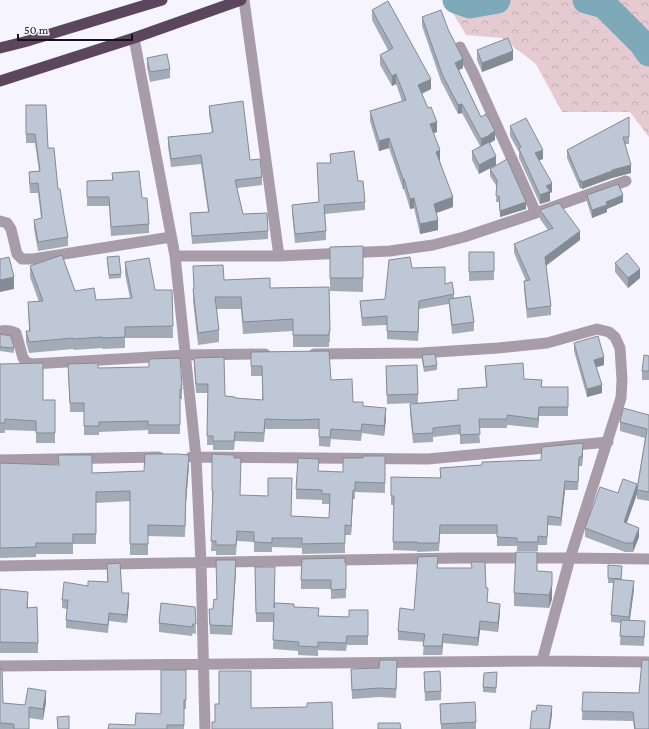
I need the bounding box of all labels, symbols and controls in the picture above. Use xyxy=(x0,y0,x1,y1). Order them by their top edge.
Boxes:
scale bar xyxy=(18,16,132,42)
text: 50 m xyxy=(24,23,49,37)

